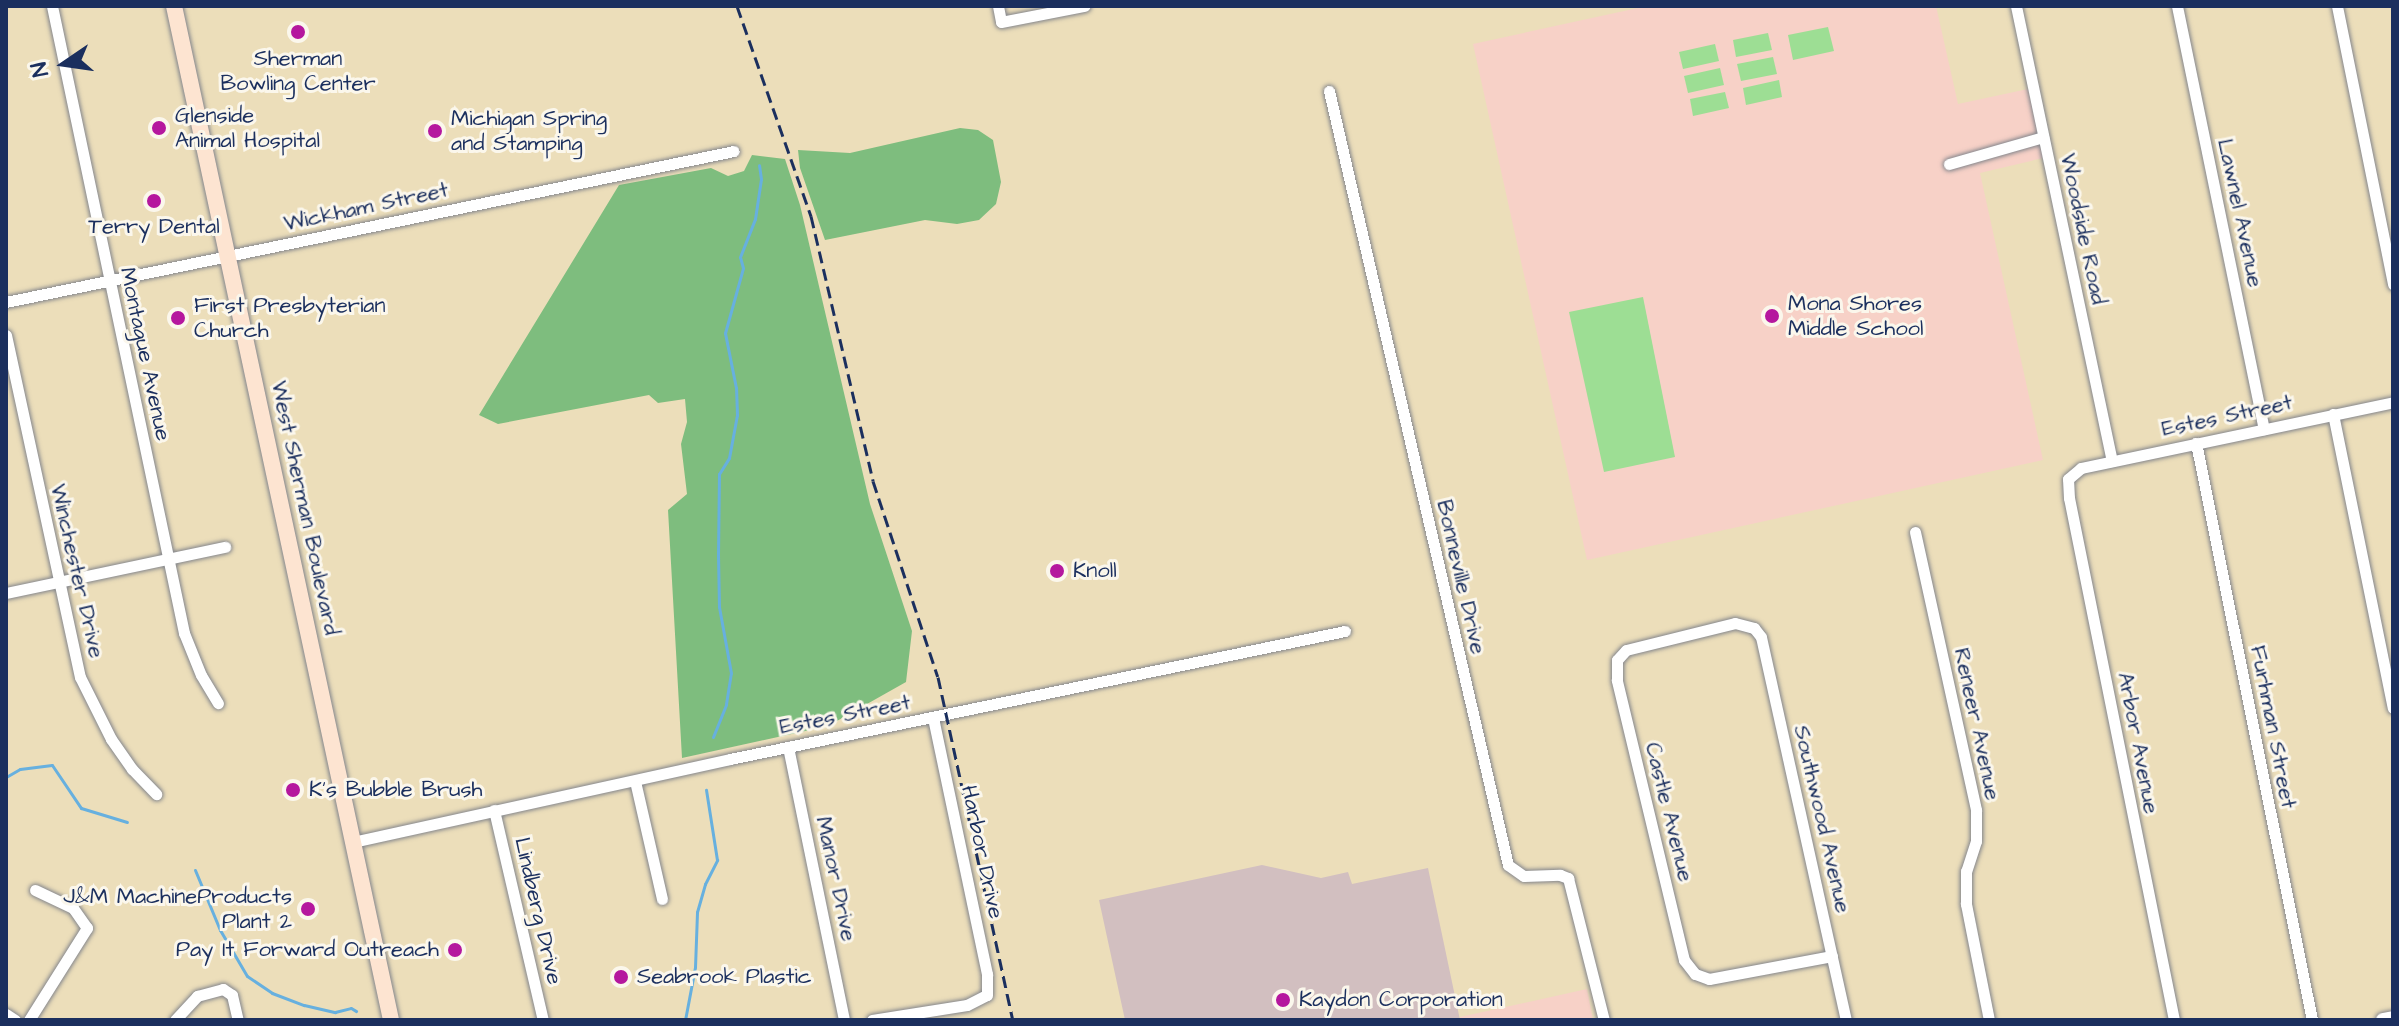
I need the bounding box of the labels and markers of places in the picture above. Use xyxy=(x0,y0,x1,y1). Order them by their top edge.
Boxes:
marker: Sherman Bowling Center xyxy=(289,23,307,41)
place label: Sherman Bowling Center xyxy=(220,45,376,96)
place label: Glenside Animal Hospital xyxy=(175,102,320,154)
place label: Michigan Spring and Stamping xyxy=(451,105,607,156)
marker: Glenside Animal Hospital xyxy=(150,119,168,137)
marker: Michigan Spring and Stamping xyxy=(426,122,444,140)
marker: Terry Dental xyxy=(145,192,163,210)
place label: Terry Dental xyxy=(88,214,220,240)
place label: Mona Shores Middle School xyxy=(1788,290,1923,342)
place label: First Presbyterian Church xyxy=(194,292,385,344)
marker: Mona Shores Middle School xyxy=(1763,307,1781,325)
marker: First Presbyterian Church xyxy=(169,309,187,327)
place label: Knoll xyxy=(1073,558,1117,584)
marker: Knoll xyxy=(1048,562,1066,580)
place label: K's Bubble Brush xyxy=(309,777,482,803)
marker: K's Bubble Brush xyxy=(284,781,302,799)
place label: J&M MachineProducts Plant 2 xyxy=(63,883,292,934)
marker: J&M MachineProducts Plant 2 xyxy=(299,900,317,918)
place label: Pay It Forward Outreach xyxy=(176,937,439,963)
marker: Pay It Forward Outreach xyxy=(446,941,464,959)
place label: Seabrook Plastic xyxy=(637,964,812,990)
marker: Seabrook Plastic xyxy=(612,968,630,986)
place label: Kaydon Corporation xyxy=(1299,987,1503,1013)
marker: Kaydon Corporation xyxy=(1274,991,1292,1009)

